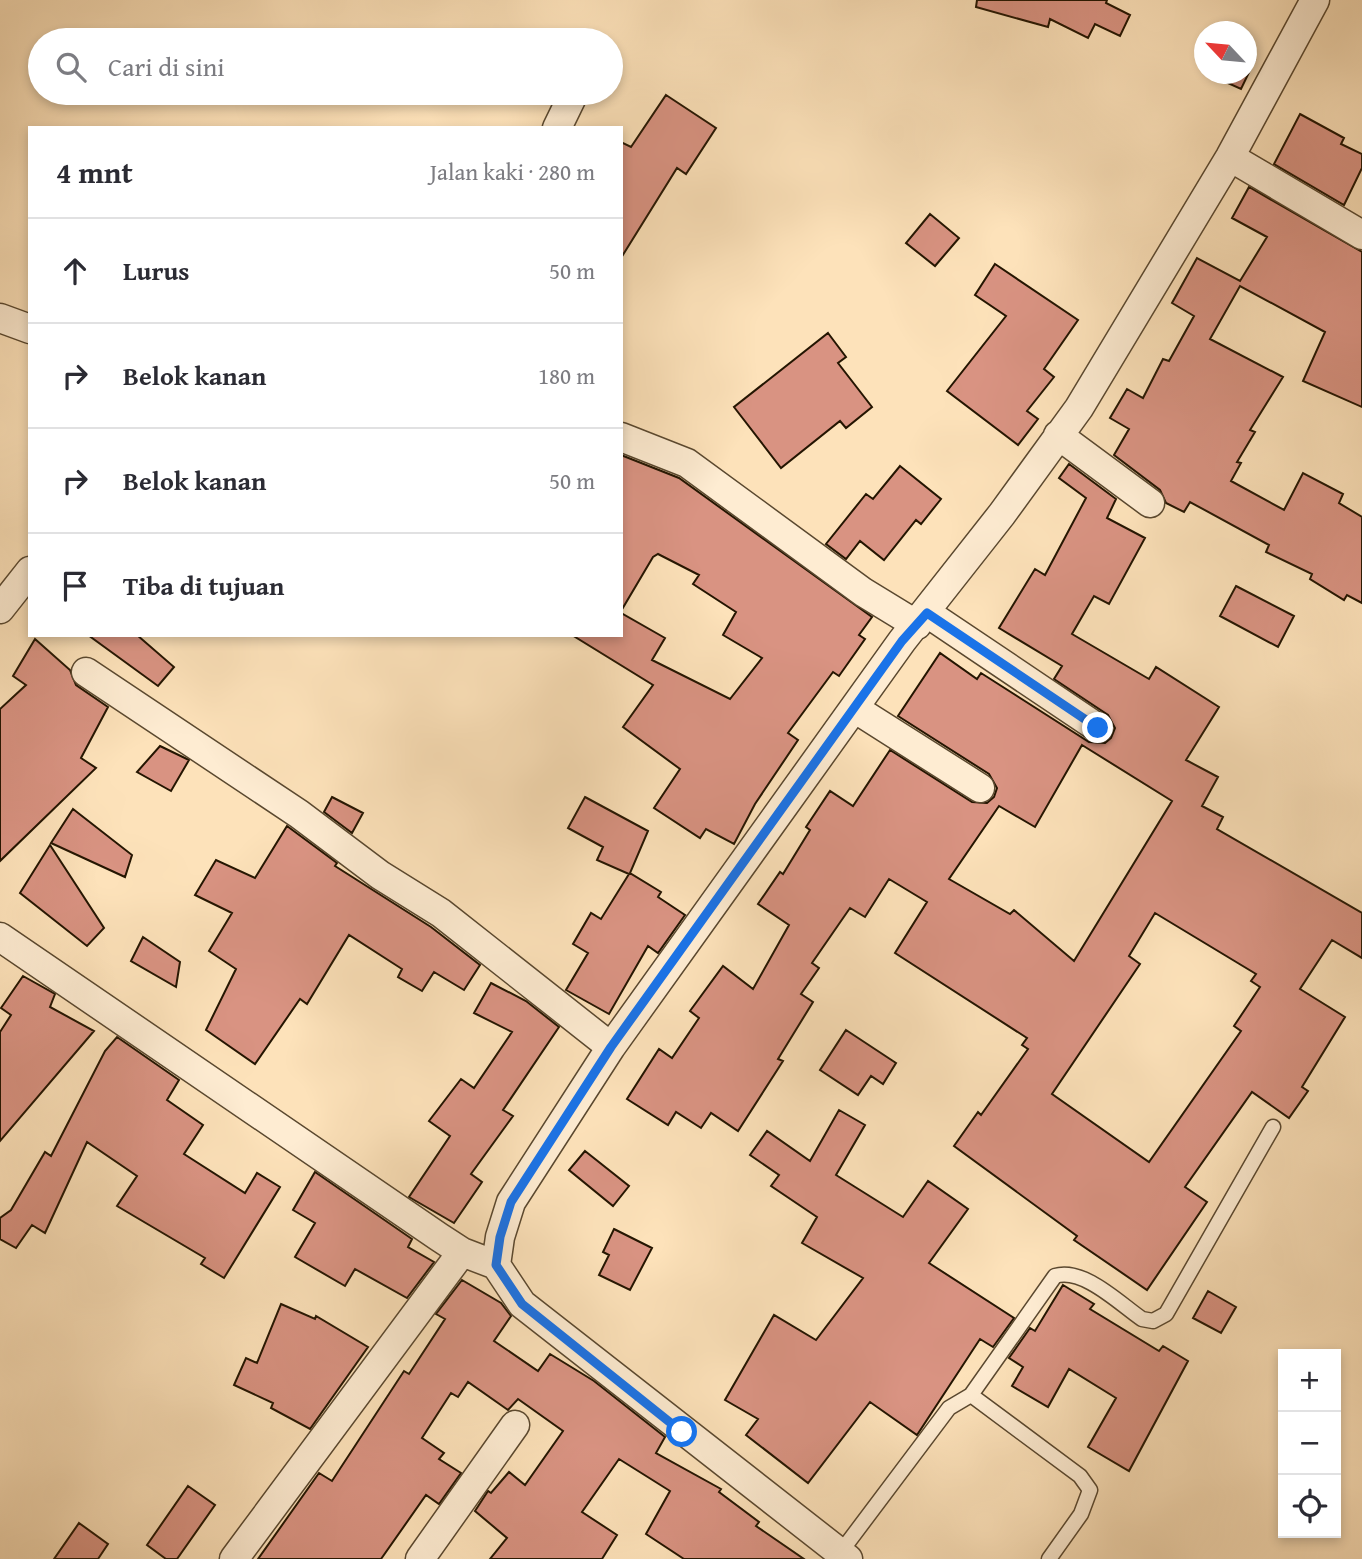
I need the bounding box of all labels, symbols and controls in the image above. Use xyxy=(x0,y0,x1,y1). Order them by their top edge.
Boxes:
north arrow xyxy=(1194,21,1257,84)
search box xyxy=(28,28,623,105)
text: Cari di sini xyxy=(108,47,225,86)
icon: search xyxy=(52,48,90,86)
text: 4 mnt xyxy=(56,150,133,194)
text: Jalan kaki · 280 m xyxy=(430,155,595,188)
text: Lurus xyxy=(123,251,189,290)
icon: ahead xyxy=(56,252,94,290)
text: 50 m xyxy=(549,254,595,287)
text: Belok kanan xyxy=(123,356,266,395)
icon: right xyxy=(56,357,94,395)
text: 180 m xyxy=(538,359,595,392)
text: Belok kanan xyxy=(123,461,266,500)
icon: right xyxy=(56,462,94,500)
text: 50 m xyxy=(549,464,595,497)
text: Tiba di tujuan xyxy=(123,566,284,605)
icon: arrive xyxy=(56,567,94,605)
route end xyxy=(1082,712,1113,743)
map controls xyxy=(1278,1349,1341,1538)
button: + xyxy=(1278,1349,1341,1412)
button: − xyxy=(1278,1412,1341,1475)
route start xyxy=(666,1416,697,1447)
button: locate xyxy=(1278,1475,1341,1538)

